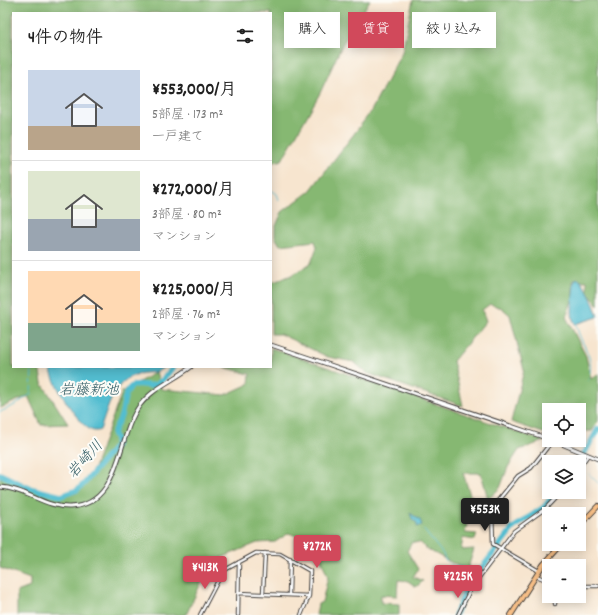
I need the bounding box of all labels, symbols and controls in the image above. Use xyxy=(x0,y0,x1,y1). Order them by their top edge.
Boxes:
chip: 購入 xyxy=(284,12,340,48)
chip: 賃貸 xyxy=(348,12,404,48)
chip: 絞り込み xyxy=(412,12,496,48)
icon: filters xyxy=(234,25,256,47)
text: 4件の物件 xyxy=(28,27,103,51)
text: ¥553,000/月 xyxy=(152,79,236,103)
icon: home xyxy=(60,86,108,134)
text: 5部屋 · 173 m² xyxy=(152,106,223,125)
text: 一戸建て xyxy=(152,128,204,147)
text: ¥272,000/月 xyxy=(152,179,234,203)
icon: home xyxy=(60,187,108,235)
text: 3部屋 · 80 m² xyxy=(152,206,222,225)
text: マンション xyxy=(152,228,216,247)
text: ¥225,000/月 xyxy=(152,279,236,303)
icon: home xyxy=(60,287,108,335)
text: 2部屋 · 76 m² xyxy=(152,306,221,325)
text: マンション xyxy=(152,328,216,347)
water label: 岩藤新池 xyxy=(59,380,120,402)
map controls xyxy=(542,403,586,603)
button: locate xyxy=(542,403,586,447)
water label: 岩崎川 xyxy=(63,436,109,484)
button: layers xyxy=(542,455,586,499)
pin: ¥553K xyxy=(457,498,513,532)
text: ¥553K xyxy=(470,501,500,520)
button: + xyxy=(542,507,586,551)
pin: ¥272K xyxy=(289,535,345,569)
text: ¥272K xyxy=(303,538,331,557)
pin: ¥413K xyxy=(177,556,233,590)
text: ¥413K xyxy=(192,559,218,578)
button: − xyxy=(542,559,586,603)
pin: ¥225K xyxy=(430,565,486,599)
text: ¥225K xyxy=(443,568,473,587)

